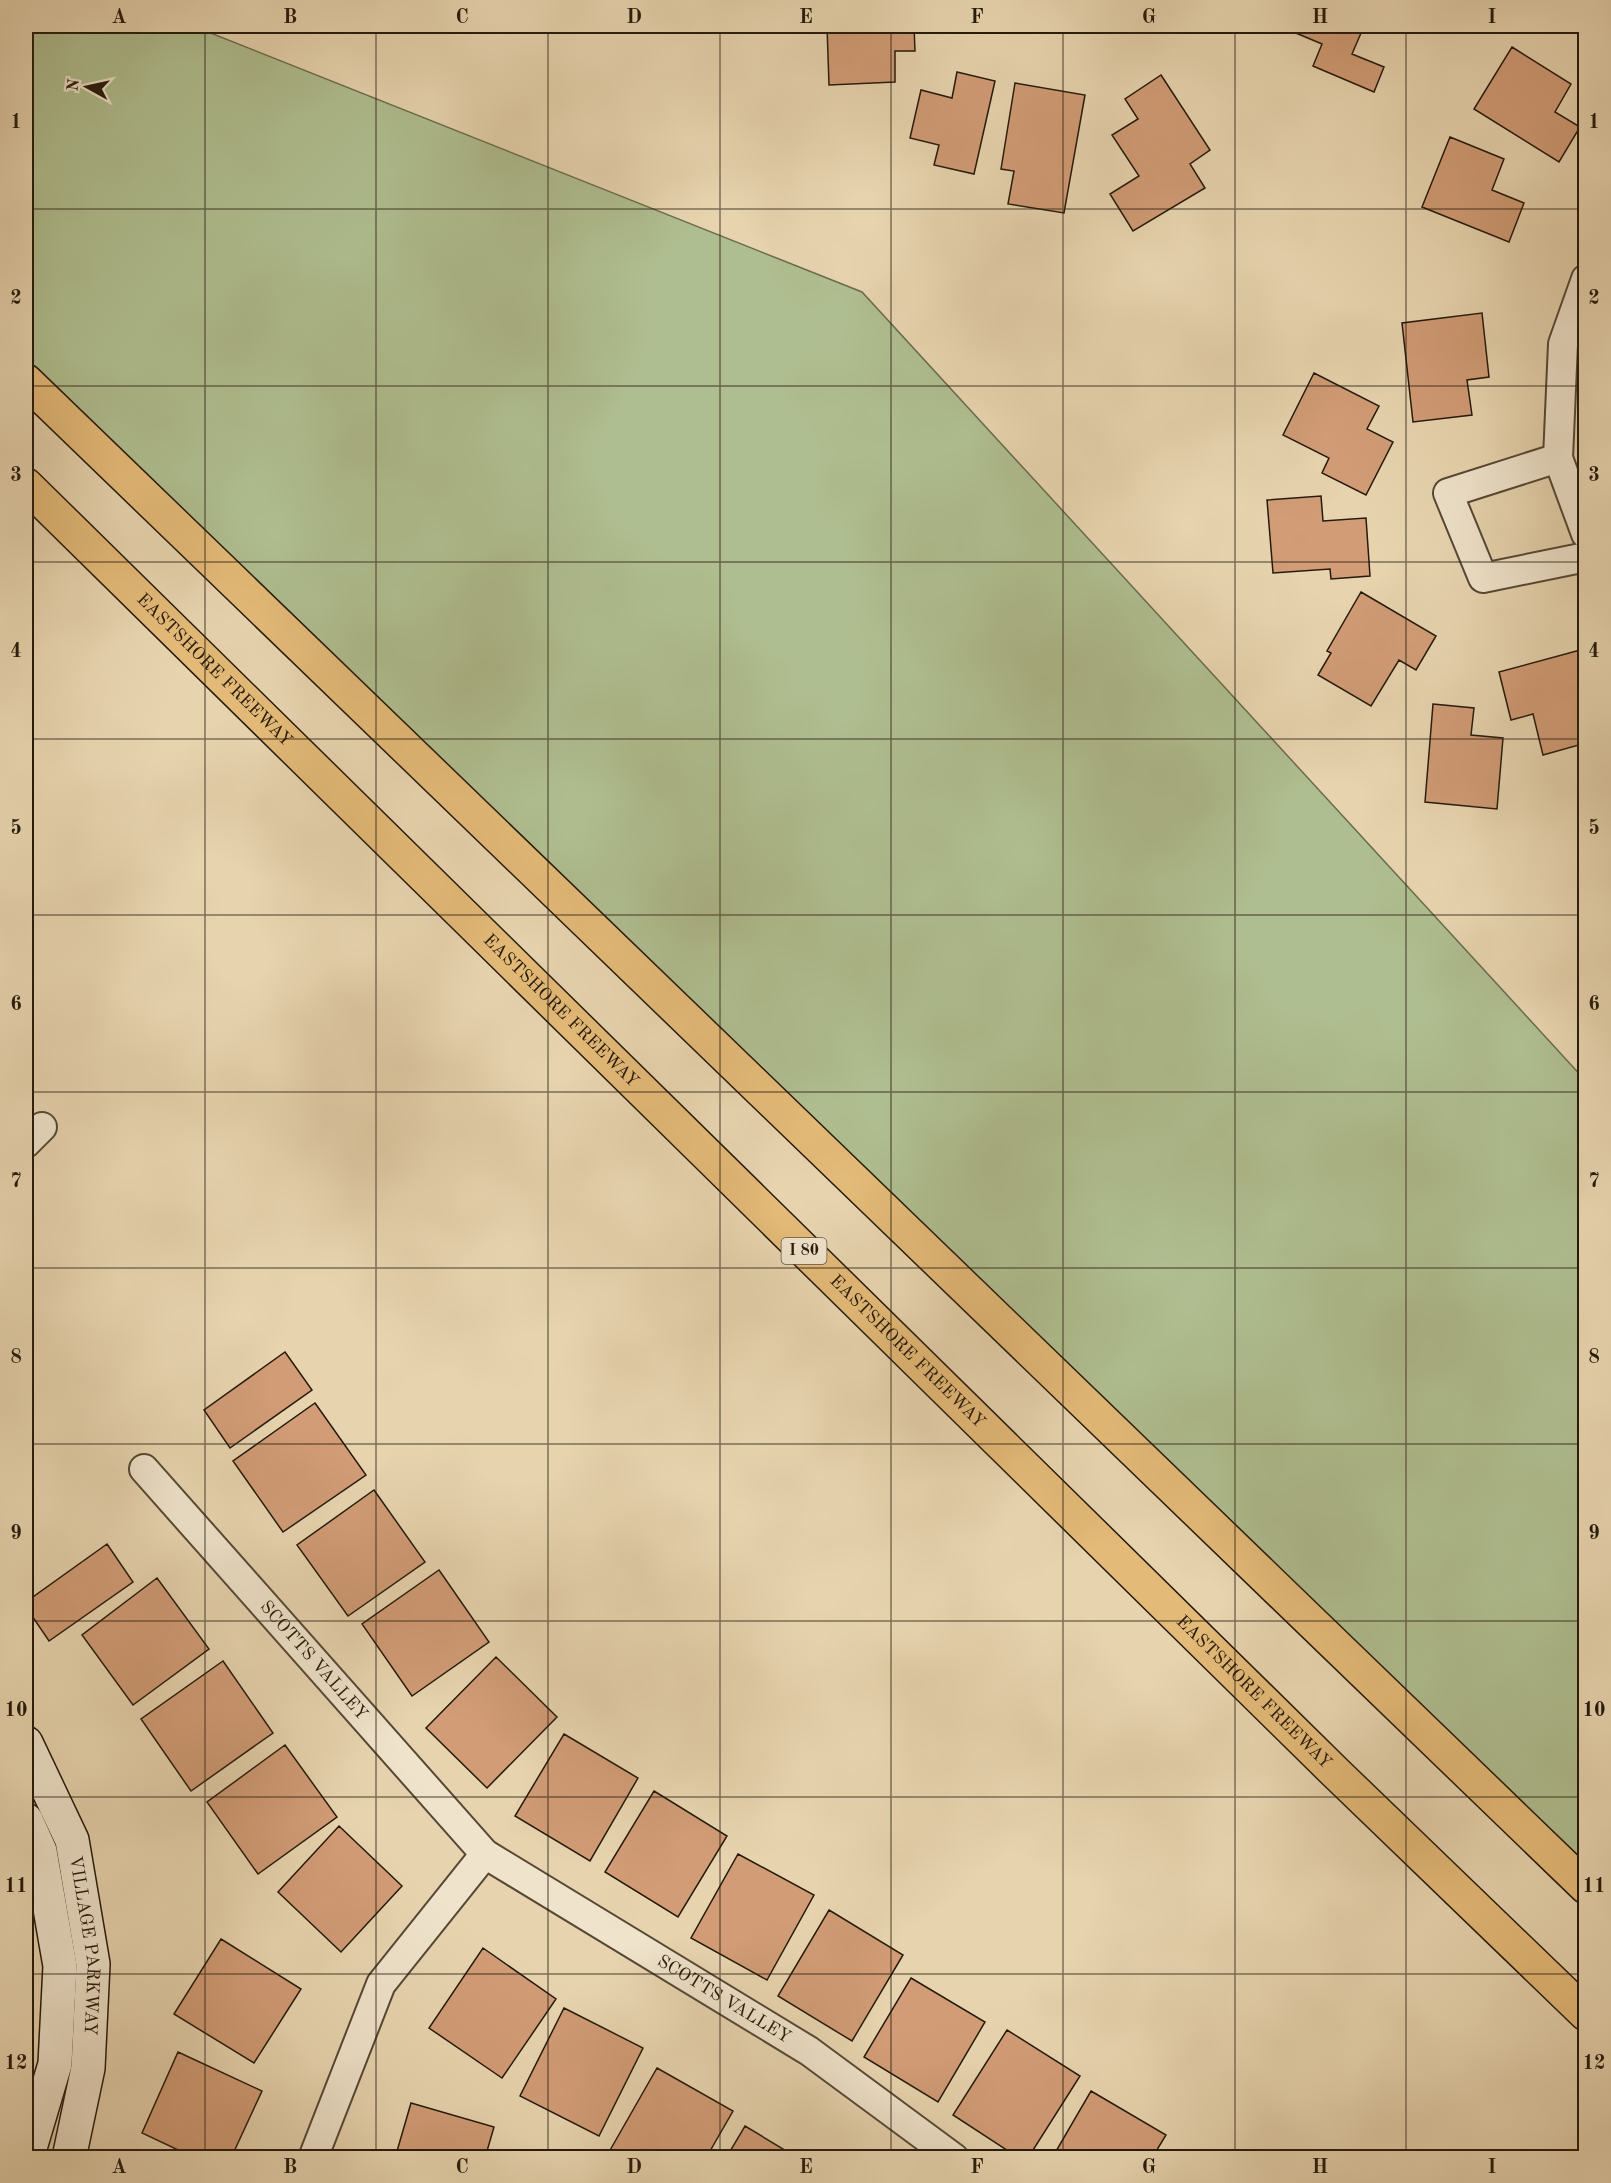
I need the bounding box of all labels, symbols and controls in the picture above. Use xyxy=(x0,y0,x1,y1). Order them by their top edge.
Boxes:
text: A xyxy=(111,8,127,28)
text: B xyxy=(283,8,297,28)
text: C xyxy=(455,8,469,28)
text: D xyxy=(626,8,642,28)
text: E xyxy=(799,8,813,28)
text: F xyxy=(970,8,984,28)
text: G xyxy=(1142,8,1156,28)
text: H xyxy=(1312,8,1328,28)
text: I xyxy=(1488,8,1496,28)
north arrow xyxy=(57,57,117,117)
text: N xyxy=(65,77,83,92)
text: 1 xyxy=(10,113,22,133)
text: 1 xyxy=(1588,113,1600,133)
text: 2 xyxy=(10,289,22,309)
text: 2 xyxy=(1588,289,1600,309)
text: 3 xyxy=(10,466,22,486)
text: 3 xyxy=(1588,466,1600,486)
street label: EASTSHORE FREEWAY xyxy=(133,590,295,750)
text: 4 xyxy=(10,642,22,662)
text: 4 xyxy=(1588,642,1600,662)
text: 5 xyxy=(10,818,22,839)
text: 5 xyxy=(1588,818,1600,839)
street label: EASTSHORE FREEWAY xyxy=(480,931,642,1091)
text: 6 xyxy=(10,995,22,1015)
text: 6 xyxy=(1588,995,1600,1015)
text: 7 xyxy=(10,1172,22,1192)
text: 7 xyxy=(1588,1172,1600,1192)
road number: I 80 xyxy=(782,1238,826,1264)
street label: EASTSHORE FREEWAY xyxy=(826,1272,988,1432)
text: 8 xyxy=(10,1348,22,1368)
text: 8 xyxy=(1588,1348,1600,1368)
text: 9 xyxy=(10,1524,22,1544)
text: 9 xyxy=(1588,1524,1600,1544)
street label: SCOTTS VALLEY xyxy=(256,1598,371,1724)
street label: EASTSHORE FREEWAY xyxy=(1173,1612,1335,1772)
text: 10 xyxy=(4,1701,28,1721)
text: 10 xyxy=(1582,1701,1606,1721)
street label: VILLAGE PARKWAY xyxy=(66,1854,103,2036)
text: 11 xyxy=(4,1877,28,1897)
text: 11 xyxy=(1582,1877,1606,1897)
street label: SCOTTS VALLEY xyxy=(654,1952,794,2047)
text: 12 xyxy=(4,2054,28,2074)
text: 12 xyxy=(1582,2054,1606,2074)
text: A xyxy=(111,2158,127,2178)
text: B xyxy=(283,2158,297,2178)
text: C xyxy=(455,2158,469,2178)
text: D xyxy=(626,2158,642,2178)
text: E xyxy=(799,2158,813,2178)
text: F xyxy=(970,2158,984,2178)
text: G xyxy=(1142,2158,1156,2178)
text: H xyxy=(1312,2158,1328,2178)
text: I xyxy=(1488,2158,1496,2178)

